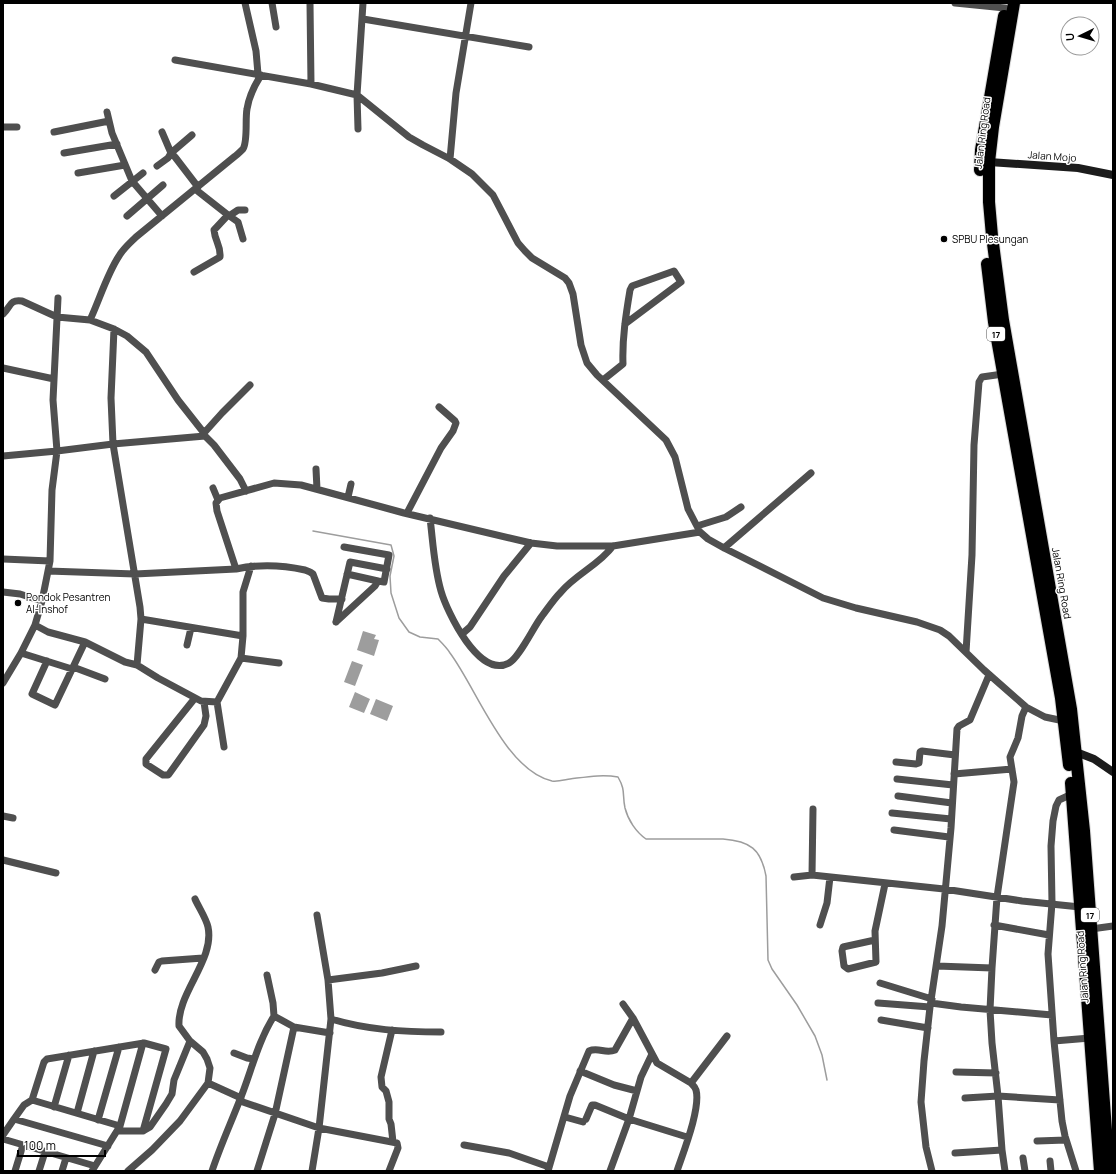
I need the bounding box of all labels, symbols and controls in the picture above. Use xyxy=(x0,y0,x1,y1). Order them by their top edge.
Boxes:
north arrow xyxy=(1060,16,1100,56)
text: U xyxy=(1062,32,1077,42)
street label: Jalan Ring Road xyxy=(971,96,993,170)
street label: Jalan Mojo xyxy=(1027,147,1077,165)
place label: SPBU Plesungan xyxy=(952,232,1028,246)
marker: SPBU Plesungan xyxy=(939,234,949,244)
road number: 17 xyxy=(987,327,1005,341)
street label: Jalan Ring Road xyxy=(1049,546,1075,620)
place label: Pondok Pesantren Al-Inshof xyxy=(26,590,110,616)
marker: Pondok Pesantren Al-Inshof xyxy=(13,598,23,608)
road number: 17 xyxy=(1081,908,1099,922)
street label: Jalan Ring Road xyxy=(1072,930,1092,1004)
scale bar xyxy=(18,1132,105,1158)
text: 100 m xyxy=(24,1137,56,1154)

